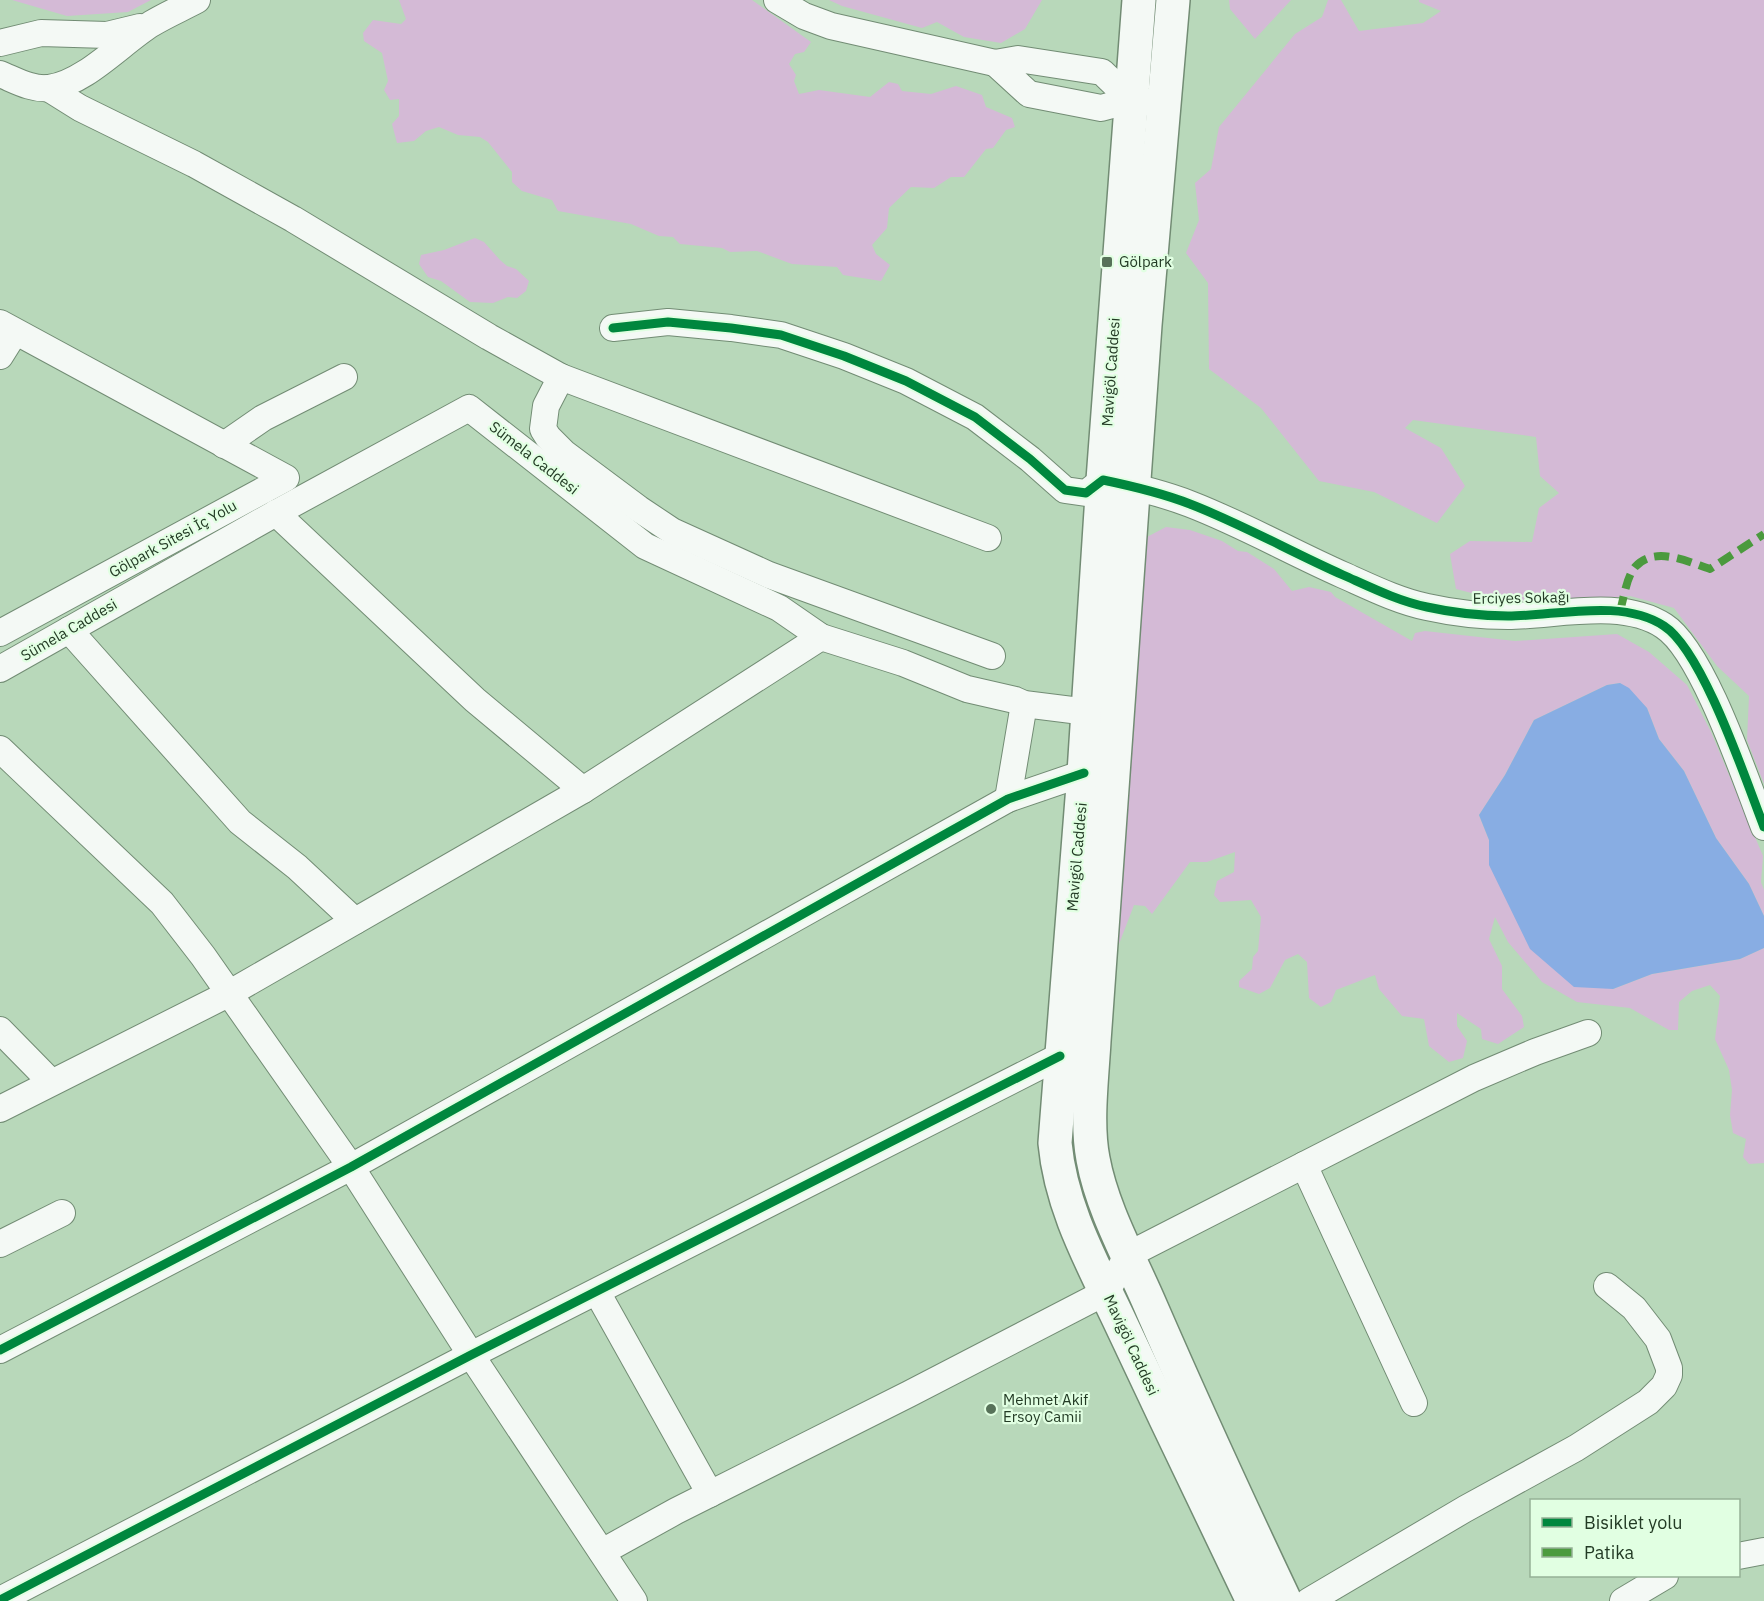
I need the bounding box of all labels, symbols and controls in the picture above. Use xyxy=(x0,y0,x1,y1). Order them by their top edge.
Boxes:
place label: Gölpark xyxy=(1119,252,1172,271)
marker: Gölpark xyxy=(1100,255,1114,269)
street label: Mavigöl Caddesi xyxy=(1097,317,1124,427)
street label: Sümela Caddesi xyxy=(486,417,583,498)
street label: Gölpark Sitesi İç Yolu xyxy=(106,496,240,582)
street label: Erciyes Sokağı xyxy=(1473,587,1569,608)
street label: Sümela Caddesi xyxy=(17,594,120,665)
street label: Mavigöl Caddesi xyxy=(1062,802,1091,912)
street label: Mavigöl Caddesi xyxy=(1100,1291,1163,1398)
place label: Mehmet Akif Ersoy Camii xyxy=(1003,1390,1088,1426)
marker: Mehmet Akif Ersoy Camii xyxy=(984,1402,998,1416)
legend xyxy=(1530,1499,1740,1577)
text: Bisiklet yolu xyxy=(1584,1511,1682,1534)
text: Patika xyxy=(1584,1541,1635,1564)

